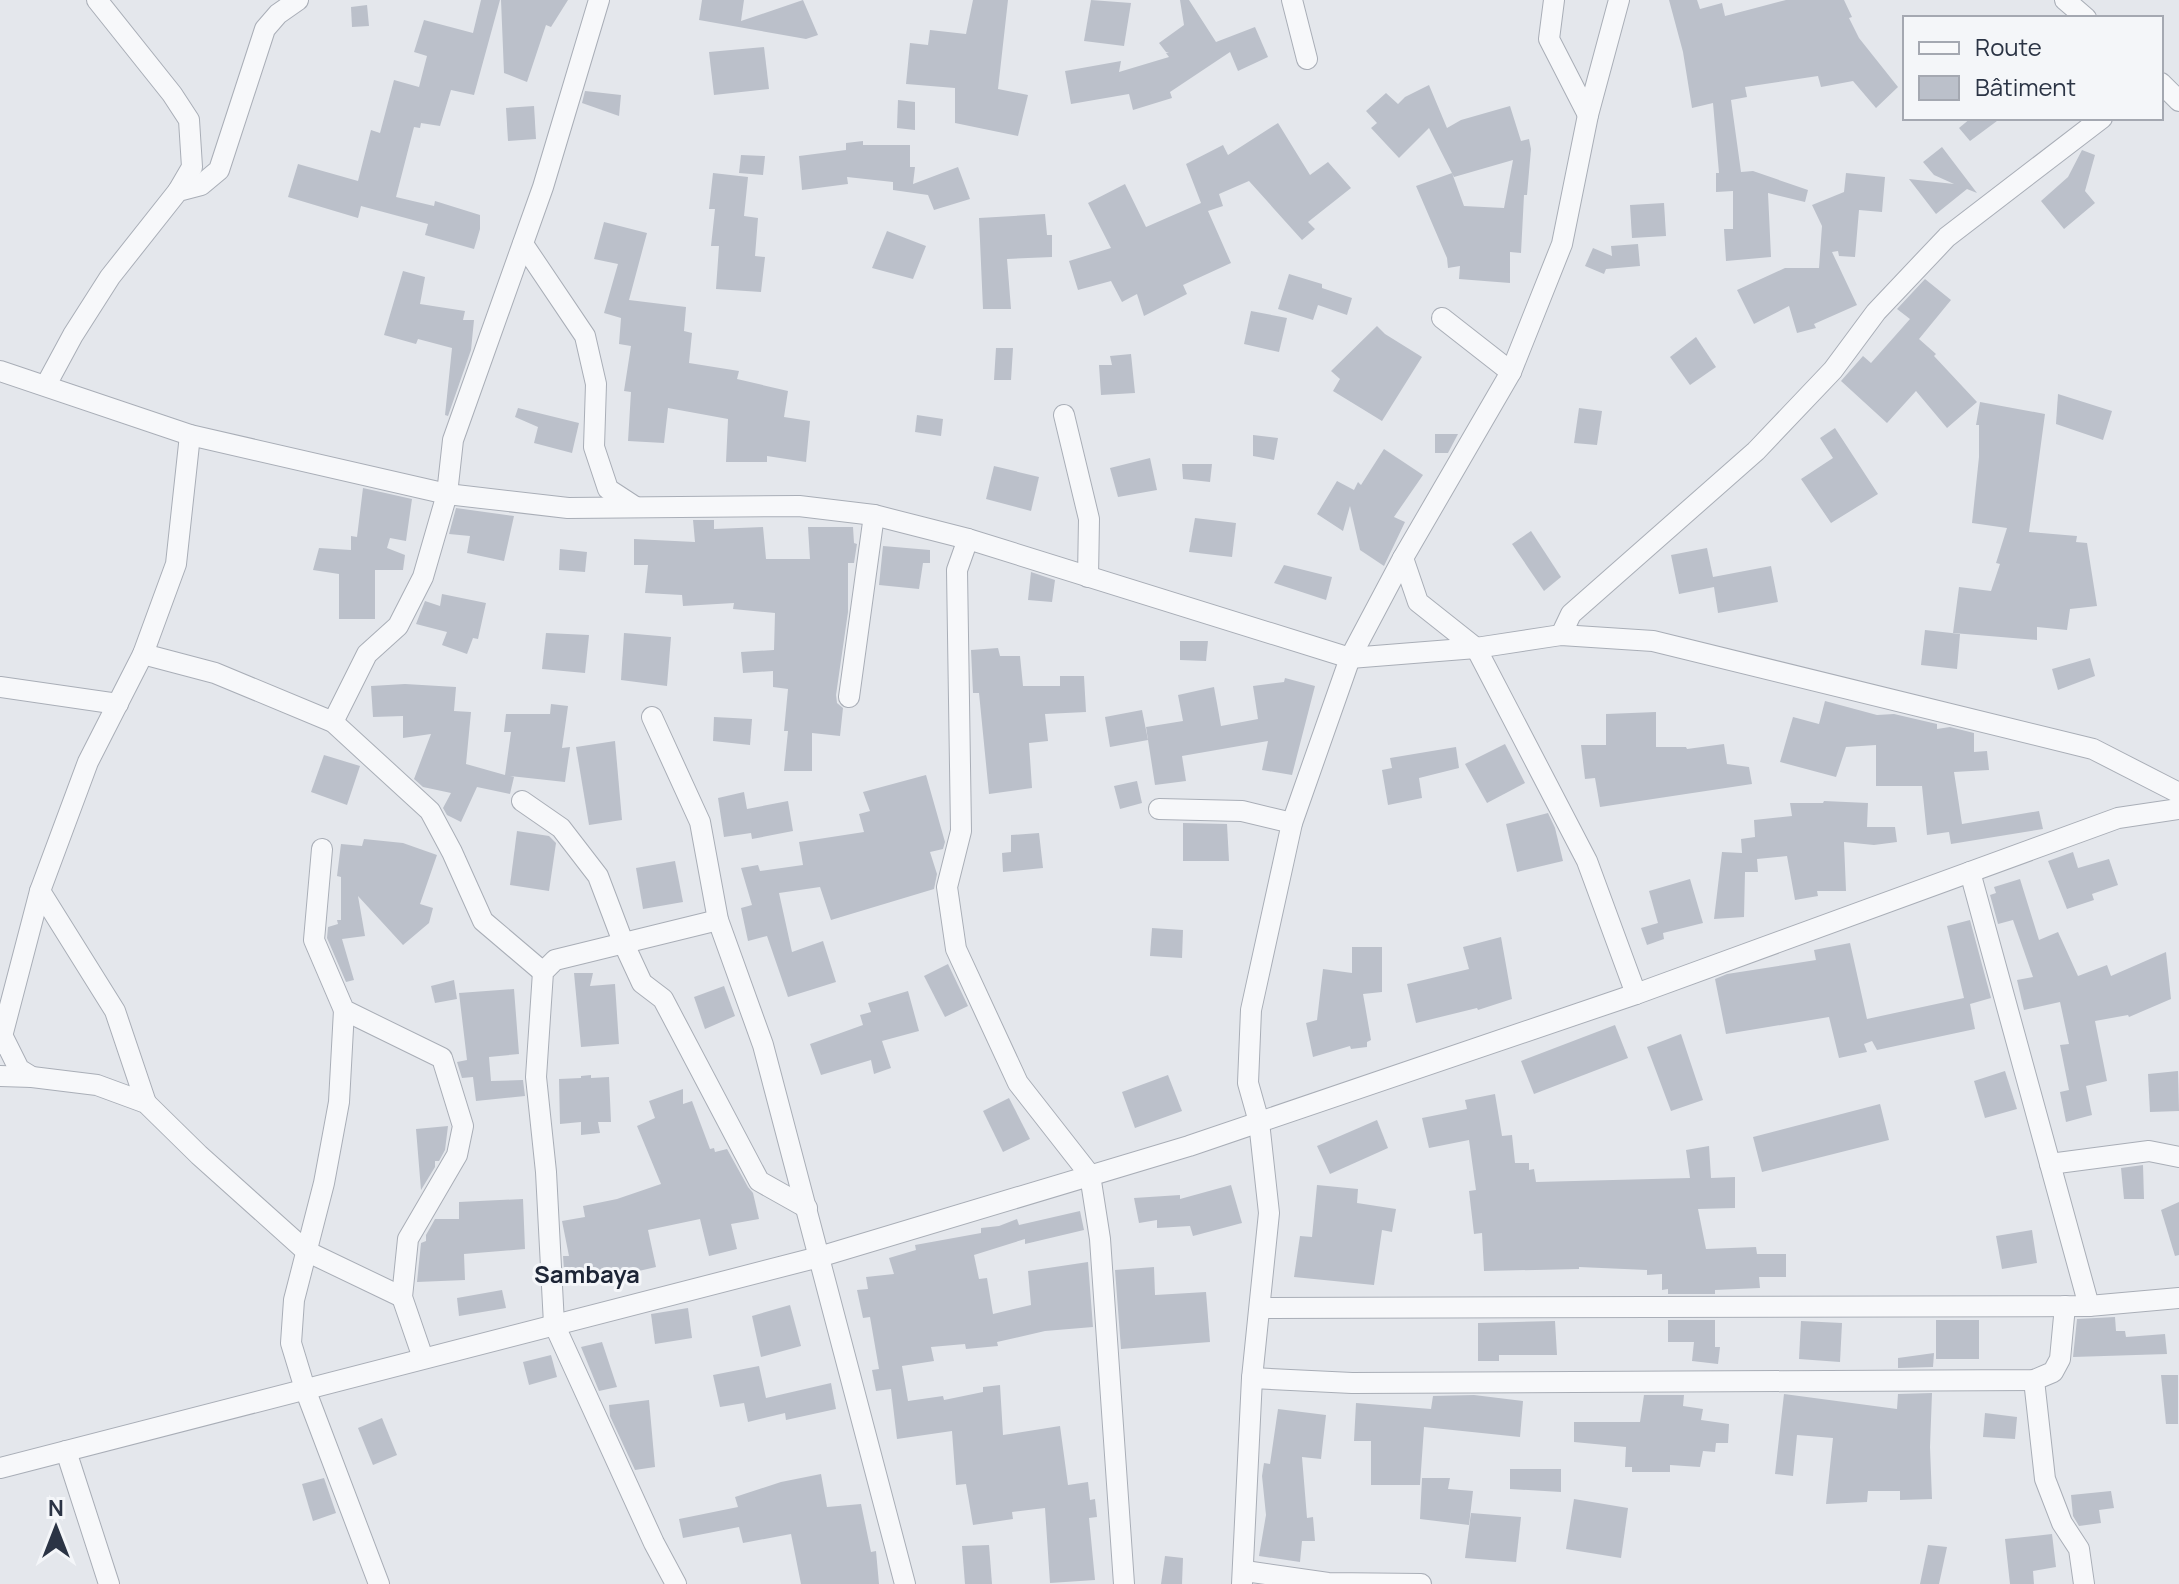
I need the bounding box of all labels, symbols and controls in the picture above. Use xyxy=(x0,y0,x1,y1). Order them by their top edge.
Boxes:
legend xyxy=(1903,16,2163,120)
text: Route xyxy=(1975,30,2042,63)
text: Bâtiment xyxy=(1975,70,2076,103)
district label: Sambaya xyxy=(534,1257,640,1290)
north arrow xyxy=(16,1488,96,1568)
text: N xyxy=(48,1493,64,1523)

